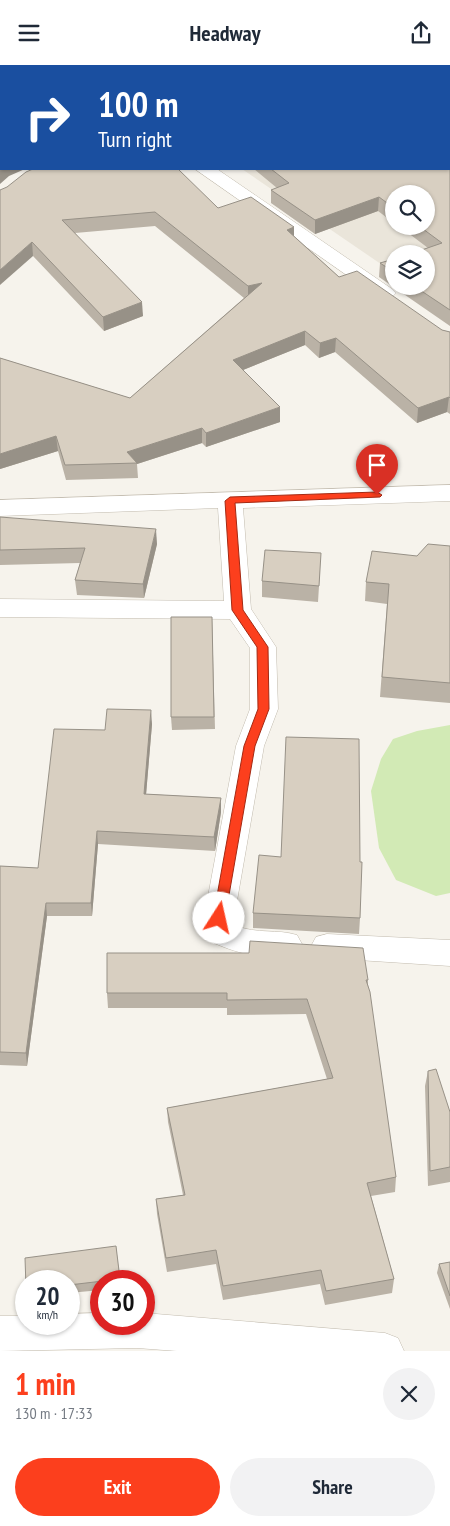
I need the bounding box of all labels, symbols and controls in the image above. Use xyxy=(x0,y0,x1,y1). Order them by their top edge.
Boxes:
icon: menu xyxy=(15,19,43,47)
text: Headway xyxy=(189,19,261,47)
icon: share xyxy=(407,19,435,47)
text: 100 m xyxy=(98,81,179,127)
icon: right xyxy=(15,85,80,150)
text: Turn right xyxy=(98,125,172,153)
map controls xyxy=(385,185,435,295)
button: search xyxy=(385,185,435,235)
button: layers xyxy=(385,245,435,295)
pin xyxy=(356,444,398,495)
icon: arrive xyxy=(363,451,391,479)
position arrow xyxy=(192,891,244,943)
speed limit sign: 30 xyxy=(90,1270,155,1335)
text: 20 xyxy=(36,1280,59,1312)
text: km/h xyxy=(37,1307,58,1322)
text: 1 min xyxy=(15,1364,76,1403)
button: close xyxy=(383,1368,435,1420)
text: 130 m · 17:33 xyxy=(15,1403,93,1423)
button: Exit xyxy=(15,1458,220,1516)
button: Share xyxy=(230,1458,435,1516)

